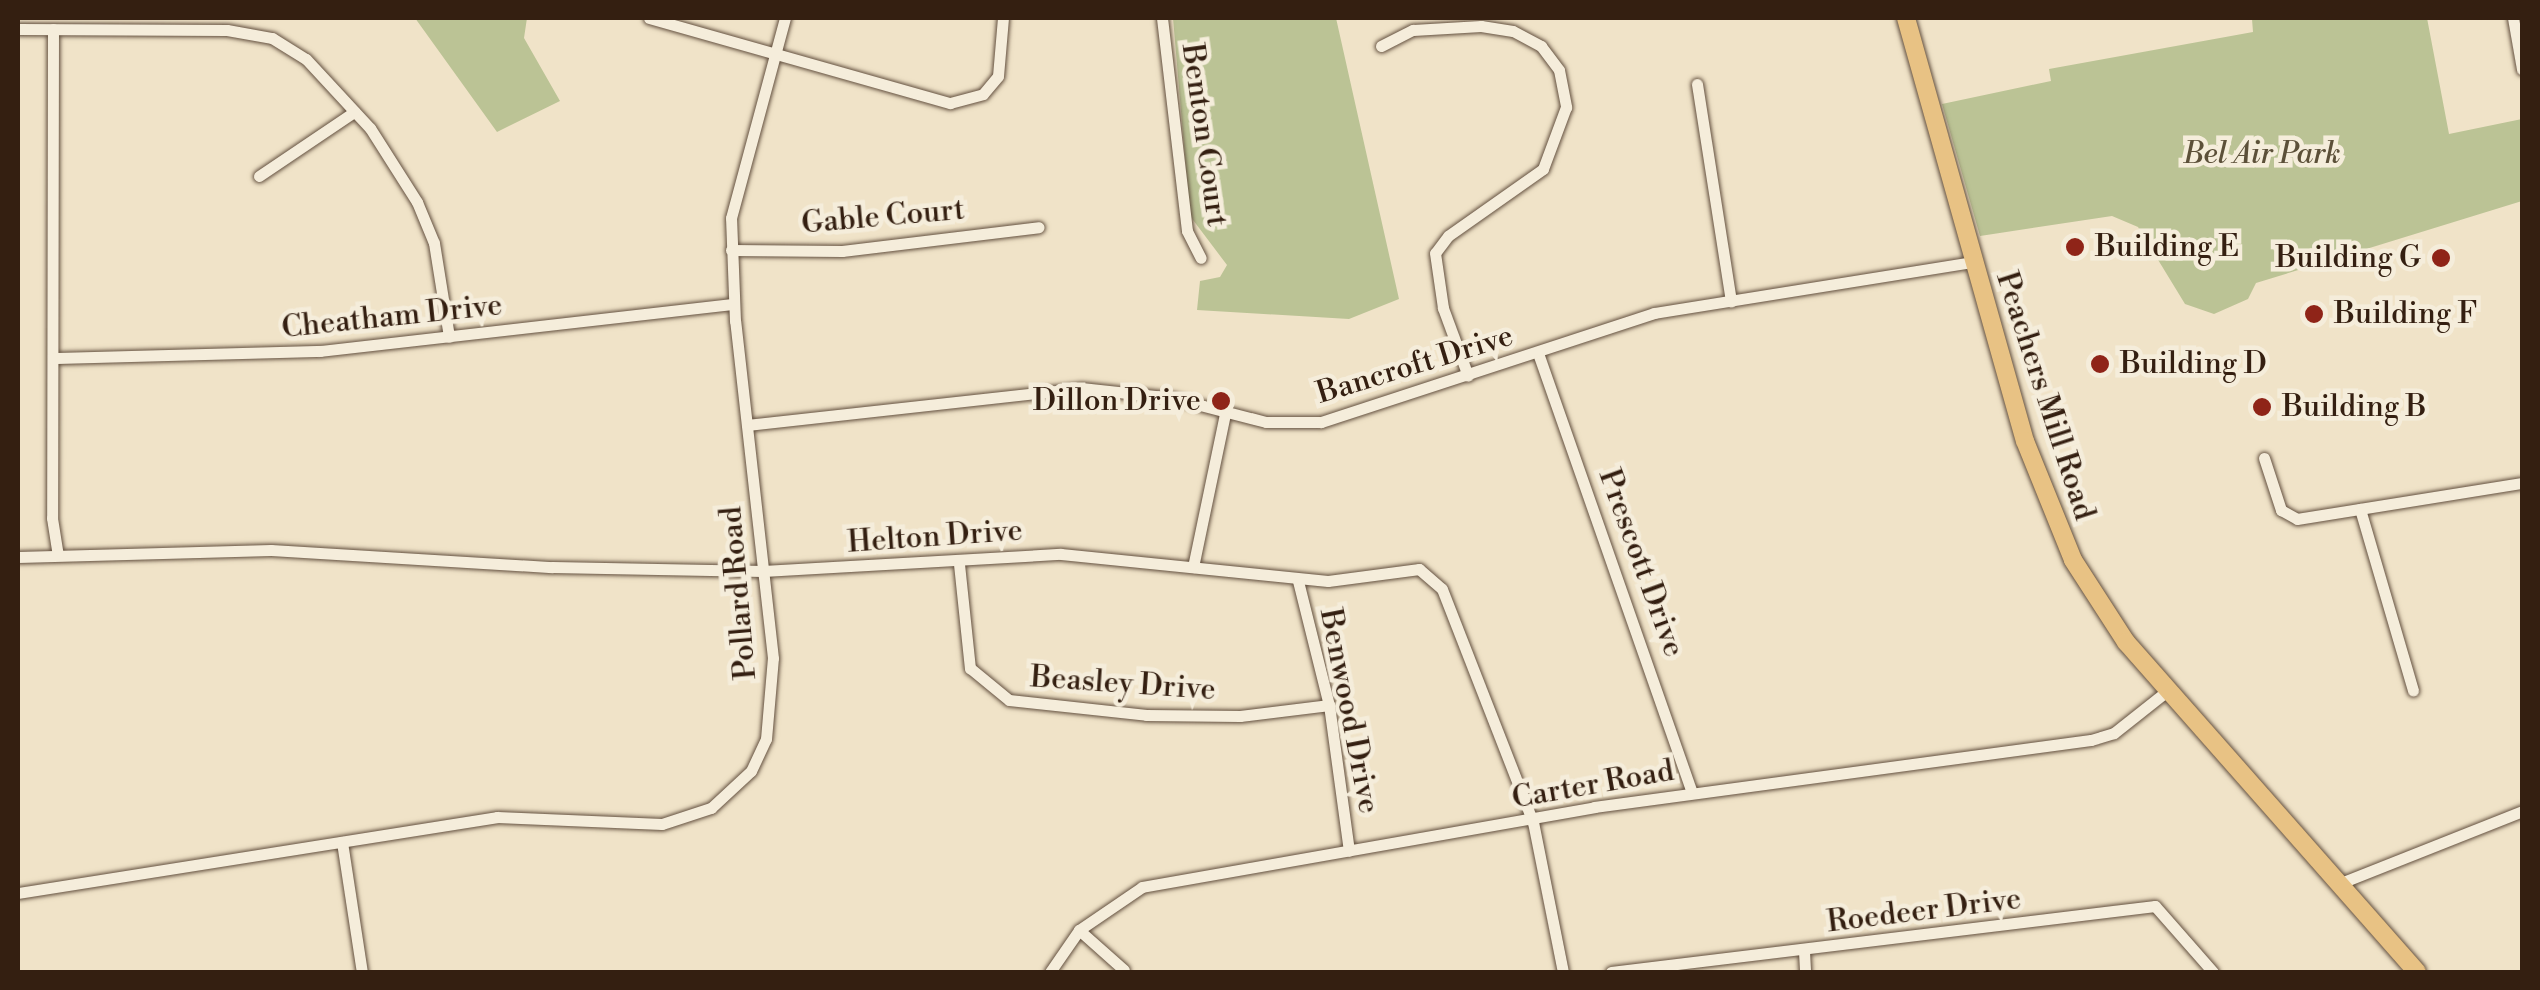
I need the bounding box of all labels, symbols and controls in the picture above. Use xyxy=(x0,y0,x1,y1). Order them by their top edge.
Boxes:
street label: Benton Court xyxy=(1173,41,1235,229)
park label: Bel Air Park xyxy=(2183,136,2341,172)
street label: Gable Court xyxy=(800,192,966,242)
place label: Building E xyxy=(2095,229,2239,265)
marker: Building E xyxy=(2064,236,2086,258)
place label: Building G xyxy=(2275,240,2421,276)
marker: Building G xyxy=(2430,247,2452,269)
street label: Peachers Mill Road xyxy=(1988,267,2102,525)
street label: Cheatham Drive xyxy=(280,288,504,346)
place label: Building F xyxy=(2334,296,2477,332)
marker: Building F xyxy=(2303,303,2325,325)
street label: Bancroft Drive xyxy=(1312,318,1518,412)
place label: Building D xyxy=(2120,346,2267,382)
marker: Building D xyxy=(2089,353,2111,375)
place label: Dillon Drive xyxy=(1033,383,1201,419)
place label: Building B xyxy=(2282,389,2427,425)
marker: Dillon Drive xyxy=(1210,390,1232,412)
marker: Building B xyxy=(2251,396,2273,418)
street label: Prescott Drive xyxy=(1590,464,1692,662)
street label: Pollard Road xyxy=(713,505,765,681)
street label: Helton Drive xyxy=(846,513,1024,561)
street label: Benwood Drive xyxy=(1312,606,1386,816)
street label: Beasley Drive xyxy=(1029,660,1217,708)
street label: Carter Road xyxy=(1509,753,1677,817)
street label: Roedeer Drive xyxy=(1825,881,2023,941)

